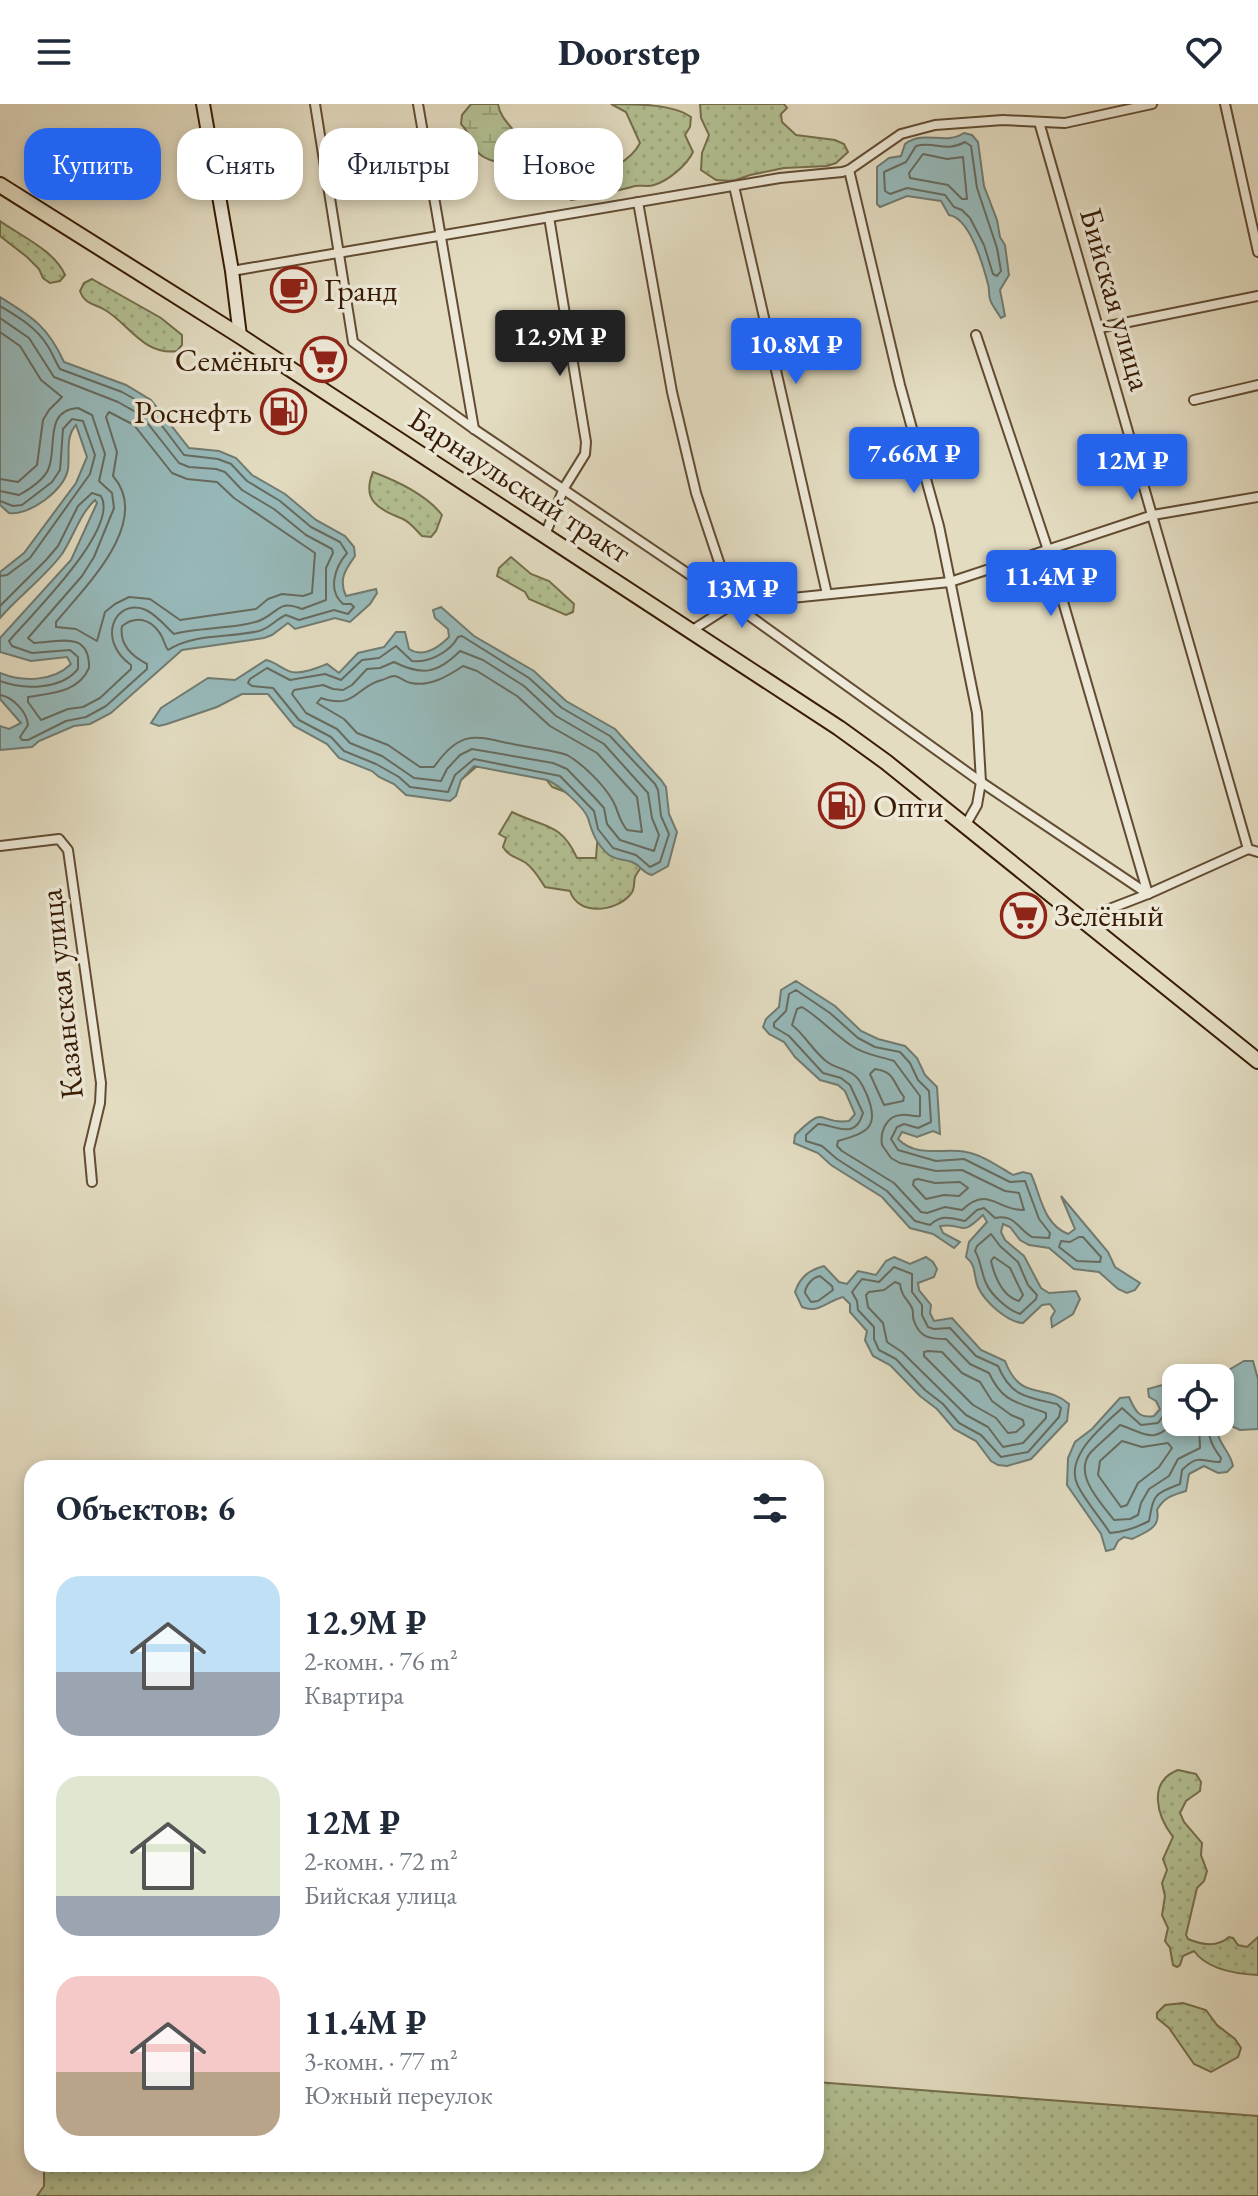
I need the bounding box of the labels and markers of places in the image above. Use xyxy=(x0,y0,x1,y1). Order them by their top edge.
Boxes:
cafe icon: Гранд xyxy=(269,266,317,314)
place label: Гранд xyxy=(324,269,398,311)
pin: 12.9M ₽ xyxy=(486,310,634,378)
pin: 10.8M ₽ xyxy=(722,318,870,386)
supermarket icon: Семёныч xyxy=(300,336,348,384)
place label: Семёныч xyxy=(175,339,293,381)
fuel station icon: Роснефть xyxy=(259,388,307,436)
place label: Роснефть xyxy=(134,391,252,433)
pin: 7.66M ₽ xyxy=(840,427,988,495)
pin: 12M ₽ xyxy=(1076,434,1188,502)
pin: 11.4M ₽ xyxy=(977,550,1125,618)
pin: 13M ₽ xyxy=(686,562,798,630)
fuel station icon: Опти xyxy=(818,782,866,830)
place label: Опти xyxy=(873,785,944,827)
supermarket icon: Зелёный xyxy=(999,891,1047,939)
place label: Зелёный xyxy=(1054,894,1164,936)

